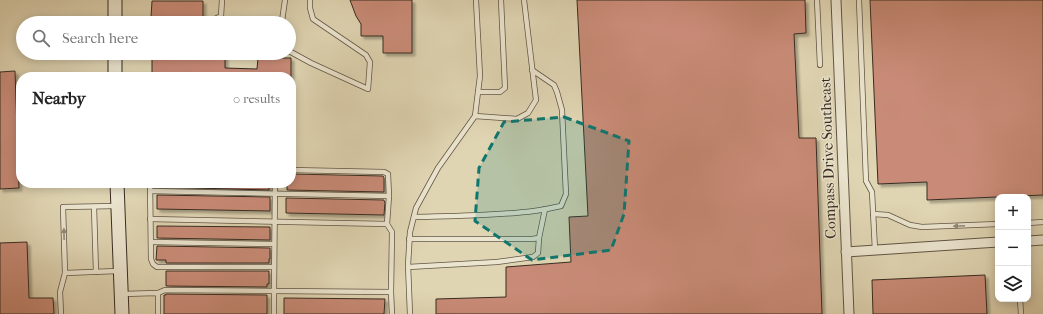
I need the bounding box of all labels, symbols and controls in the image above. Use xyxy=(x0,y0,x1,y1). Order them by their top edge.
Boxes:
search box xyxy=(16,16,296,60)
icon: search xyxy=(30,27,52,49)
text: Search here xyxy=(62,29,138,47)
street label: Compass Drive Southeast xyxy=(816,76,840,239)
text: Nearby xyxy=(32,88,86,108)
text: 0 results xyxy=(233,91,280,106)
map controls xyxy=(995,194,1031,302)
button: + xyxy=(995,194,1031,230)
one-way arrow xyxy=(953,222,965,229)
one-way arrow xyxy=(61,227,67,240)
button: − xyxy=(995,230,1031,266)
button: layers xyxy=(995,266,1031,302)

